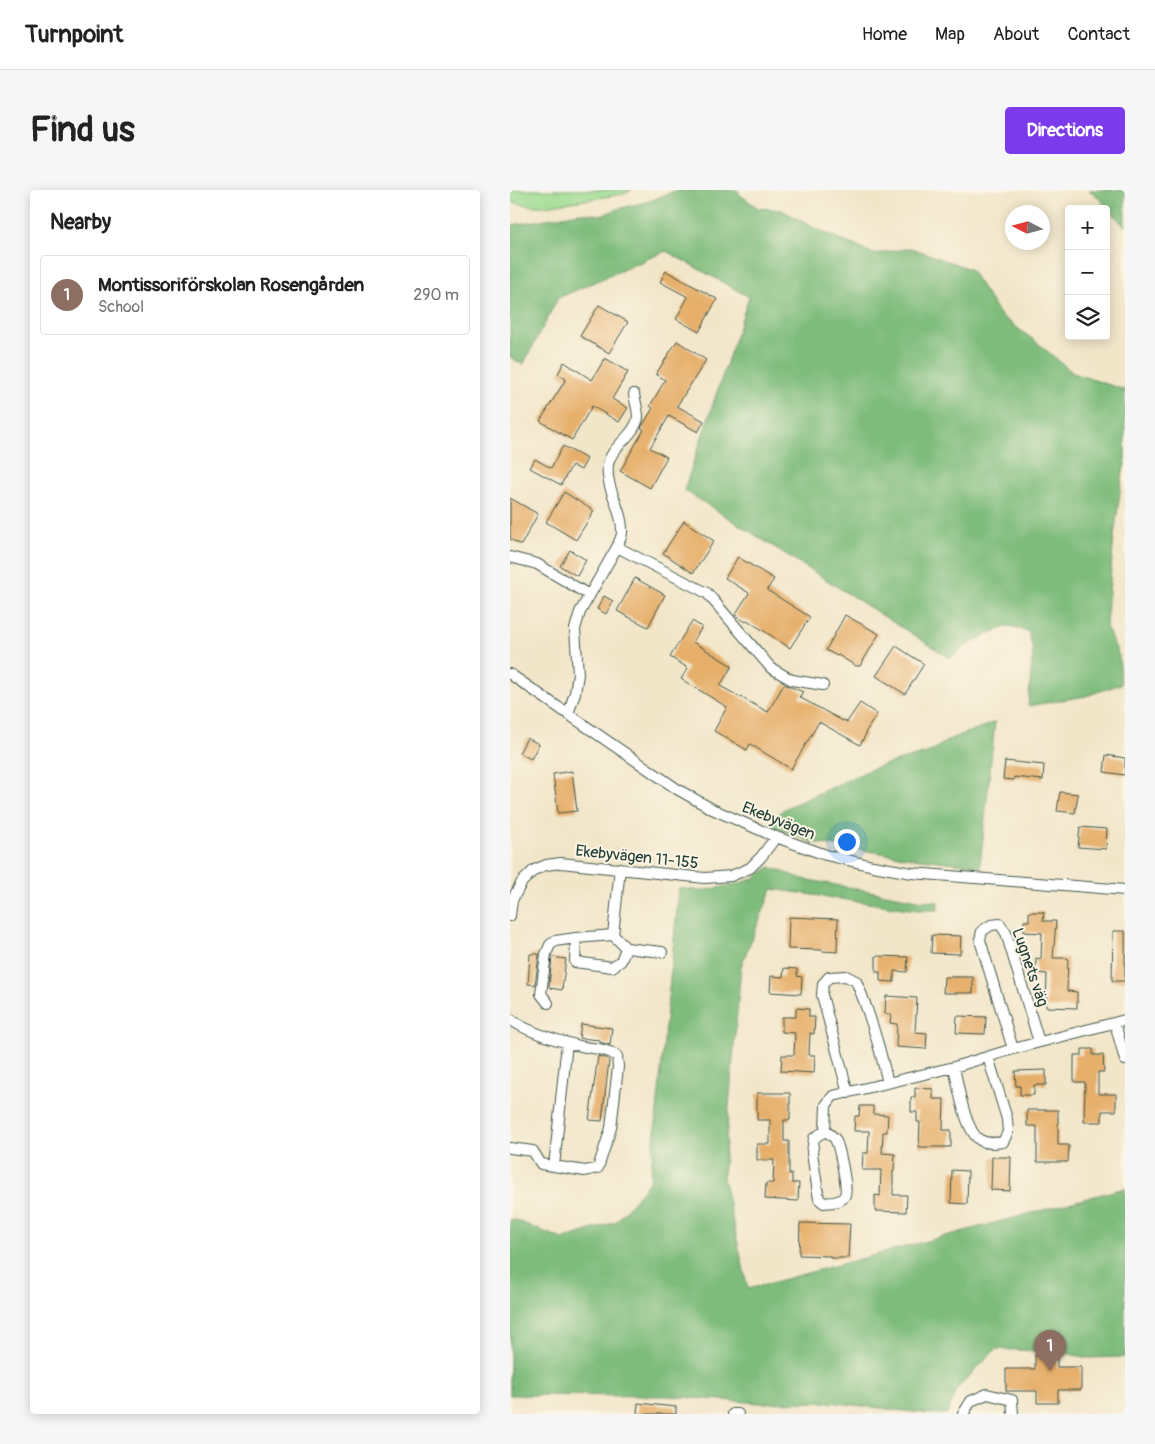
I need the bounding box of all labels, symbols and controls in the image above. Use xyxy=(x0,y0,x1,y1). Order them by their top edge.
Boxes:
text: Turnpoint xyxy=(25,20,123,49)
text: Home xyxy=(862,23,907,46)
text: Map xyxy=(935,23,965,46)
text: About xyxy=(993,23,1039,46)
text: Contact xyxy=(1067,23,1130,46)
button: Directions xyxy=(1005,107,1125,154)
text: Find us xyxy=(30,108,135,152)
north arrow xyxy=(1005,205,1050,250)
map controls xyxy=(1065,205,1110,340)
button: + xyxy=(1065,205,1110,250)
text: Nearby xyxy=(50,209,111,236)
button: − xyxy=(1065,250,1110,295)
text: Montissoriförskolan Rosengården xyxy=(98,273,364,297)
text: 1 xyxy=(64,285,70,305)
text: 290 m xyxy=(413,285,459,305)
button: layers xyxy=(1065,295,1110,340)
text: School xyxy=(98,297,144,317)
street label: Ekebyvägen xyxy=(739,797,818,845)
your location xyxy=(834,829,860,855)
street label: Ekebyvägen 11-155 xyxy=(574,841,699,873)
street label: Lugnets väg xyxy=(1007,925,1053,1009)
pin: 1 xyxy=(1034,1330,1066,1371)

